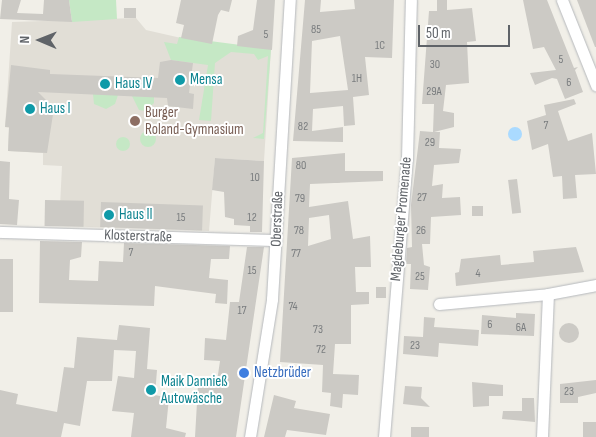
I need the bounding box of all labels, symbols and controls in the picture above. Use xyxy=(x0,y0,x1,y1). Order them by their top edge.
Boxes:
north arrow xyxy=(15,15,65,65)
scale bar xyxy=(421,15,514,47)
house number: 85 xyxy=(311,23,321,37)
text: 50 m xyxy=(426,24,451,43)
house number: 5 xyxy=(264,28,268,42)
text: N xyxy=(16,36,33,44)
house number: 1C xyxy=(375,39,385,53)
house number: 5 xyxy=(559,53,563,67)
house number: 30 xyxy=(430,58,440,72)
place label: Mensa xyxy=(190,71,222,89)
house number: 1H xyxy=(352,72,362,86)
marker: Mensa xyxy=(174,74,186,86)
place label: Haus IV xyxy=(115,75,152,93)
house number: 6 xyxy=(566,76,572,90)
marker: Haus IV xyxy=(99,78,111,90)
house number: 29A xyxy=(426,85,442,99)
place label: Haus I xyxy=(40,100,70,118)
marker: Haus I xyxy=(24,103,36,115)
place label: Burger Roland-Gymnasium xyxy=(145,103,244,138)
marker: Burger Roland-Gymnasium xyxy=(129,115,141,127)
house number: 7 xyxy=(544,119,548,133)
house number: 82 xyxy=(298,120,308,134)
house number: 29 xyxy=(425,136,435,150)
street label: Magdeburger Promenade xyxy=(387,156,415,282)
house number: 80 xyxy=(296,159,306,173)
house number: 10 xyxy=(250,171,260,185)
street label: Oberstraße xyxy=(267,191,287,247)
house number: 27 xyxy=(417,191,427,205)
house number: 79 xyxy=(295,192,305,206)
place label: Haus II xyxy=(119,206,152,224)
marker: Haus II xyxy=(103,209,115,221)
house number: 15 xyxy=(176,211,186,225)
house number: 12 xyxy=(247,211,257,225)
house number: 78 xyxy=(294,224,304,238)
house number: 26 xyxy=(416,224,426,238)
street label: Klosterstraße xyxy=(104,226,172,246)
house number: 7 xyxy=(129,246,133,260)
house number: 77 xyxy=(291,247,301,261)
house number: 15 xyxy=(247,264,257,278)
house number: 4 xyxy=(475,267,481,281)
house number: 25 xyxy=(415,270,425,284)
house number: 74 xyxy=(288,300,298,314)
house number: 17 xyxy=(238,304,246,318)
house number: 6 xyxy=(487,318,493,332)
house number: 6A xyxy=(516,321,526,335)
house number: 73 xyxy=(313,323,323,337)
house number: 23 xyxy=(410,339,420,353)
house number: 72 xyxy=(316,343,326,357)
place label: Netzbrüder xyxy=(254,364,311,382)
marker: Netzbrüder xyxy=(238,367,250,379)
place label: Maik Dannieß Autowäsche xyxy=(161,372,228,407)
marker: Maik Dannieß Autowäsche xyxy=(145,384,157,396)
house number: 23 xyxy=(564,385,574,399)

